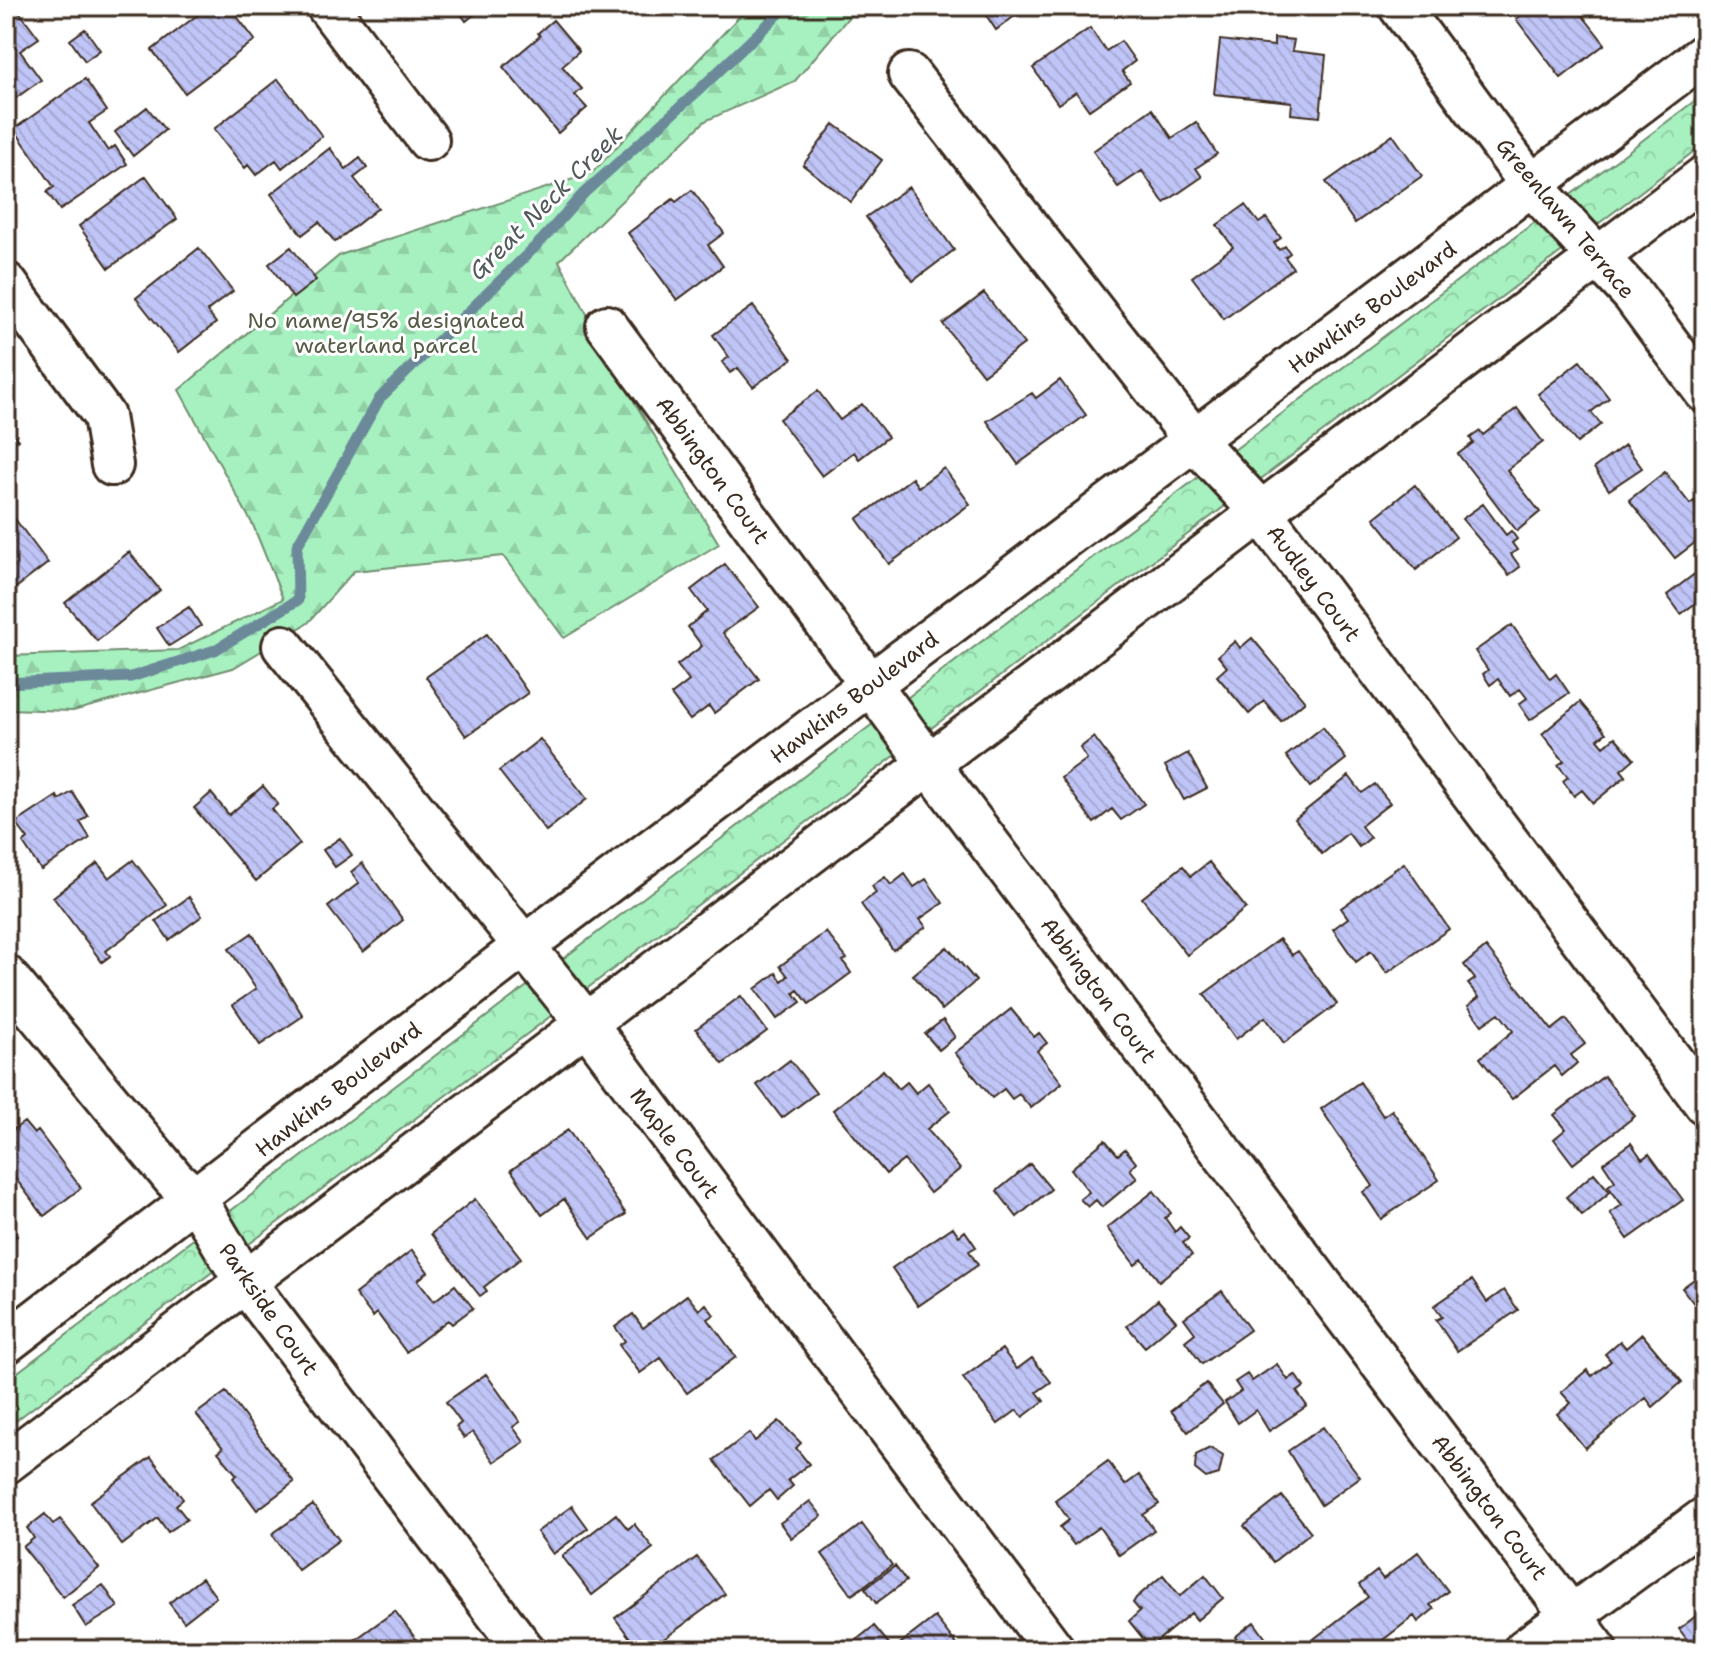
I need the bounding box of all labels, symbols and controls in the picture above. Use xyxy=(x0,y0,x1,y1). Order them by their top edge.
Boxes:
water label: Great Neck Creek xyxy=(462,119,630,287)
street label: Greenlawn Terrace xyxy=(1490,132,1642,305)
street label: Hawkins Boulevard xyxy=(1282,235,1462,380)
park label: No name/95% designated waterland parcel xyxy=(247,306,525,360)
street label: Abbington Court xyxy=(649,391,776,550)
street label: Audley Court xyxy=(1260,519,1367,648)
street label: Hawkins Boulevard xyxy=(764,625,944,770)
street label: Abbington Court xyxy=(1034,911,1163,1069)
street label: Hawkins Boulevard xyxy=(249,1015,427,1163)
street label: Maple Court xyxy=(623,1082,726,1205)
street label: Parkside Court xyxy=(212,1237,325,1381)
street label: Abbington Court xyxy=(1425,1428,1554,1586)

